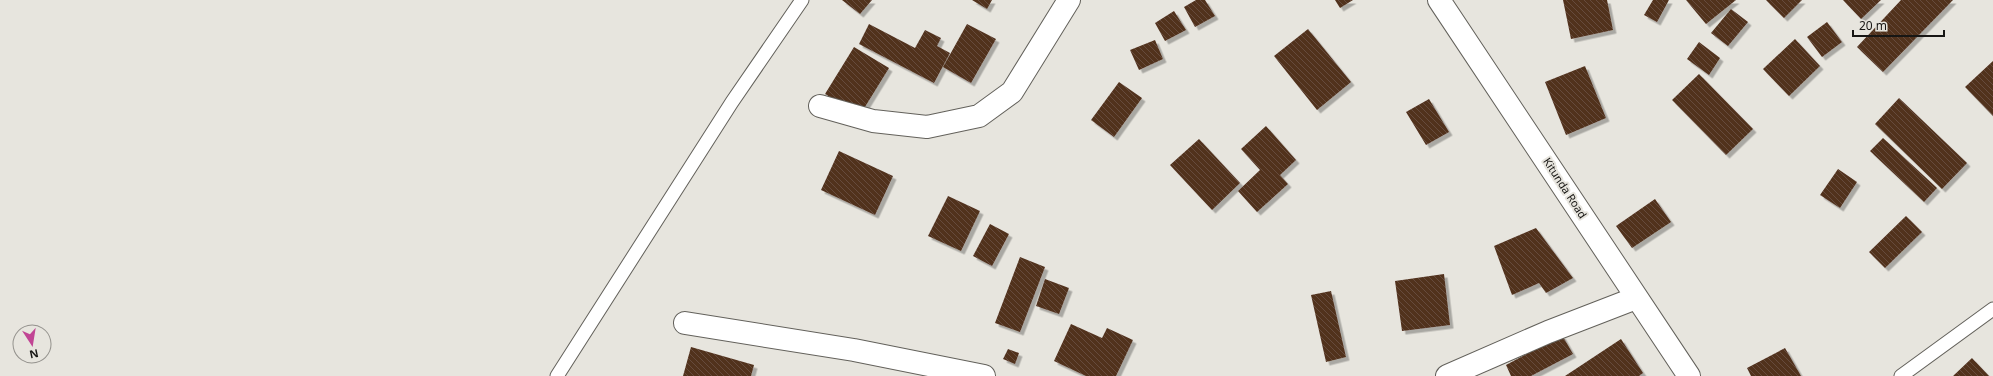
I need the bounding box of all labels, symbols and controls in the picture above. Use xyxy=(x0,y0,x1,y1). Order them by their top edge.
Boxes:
scale bar xyxy=(1853,12,1944,38)
text: 20 m xyxy=(1859,17,1887,34)
street label: Kitunda Road xyxy=(1540,155,1591,221)
north arrow xyxy=(12,324,52,364)
text: N xyxy=(28,346,40,363)

